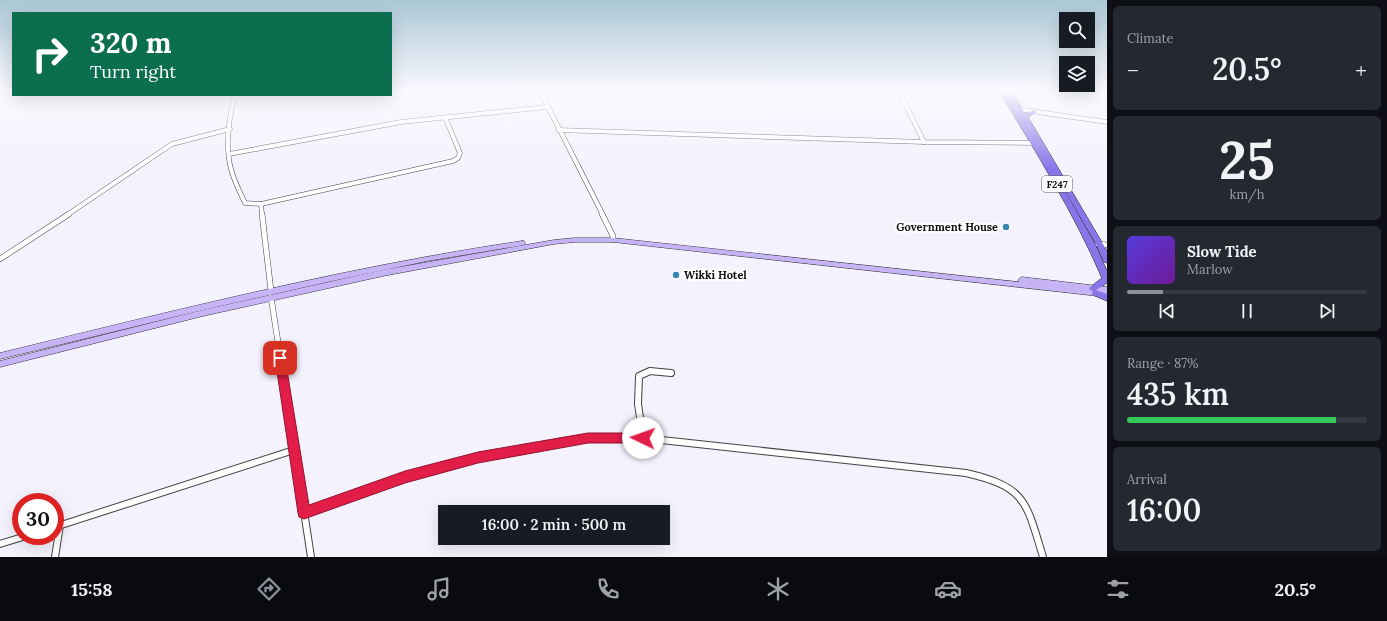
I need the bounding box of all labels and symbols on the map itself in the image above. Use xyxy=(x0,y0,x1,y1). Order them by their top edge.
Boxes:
road number: F247 xyxy=(1042,176,1072,192)
place label: Government House xyxy=(896,220,998,234)
marker: Government House xyxy=(1001,222,1011,232)
place label: Wikki Hotel xyxy=(684,268,747,282)
marker: Wikki Hotel xyxy=(671,270,681,280)
pin xyxy=(263,341,297,375)
position arrow xyxy=(622,417,664,459)
speed limit sign: 30 xyxy=(12,493,64,545)

